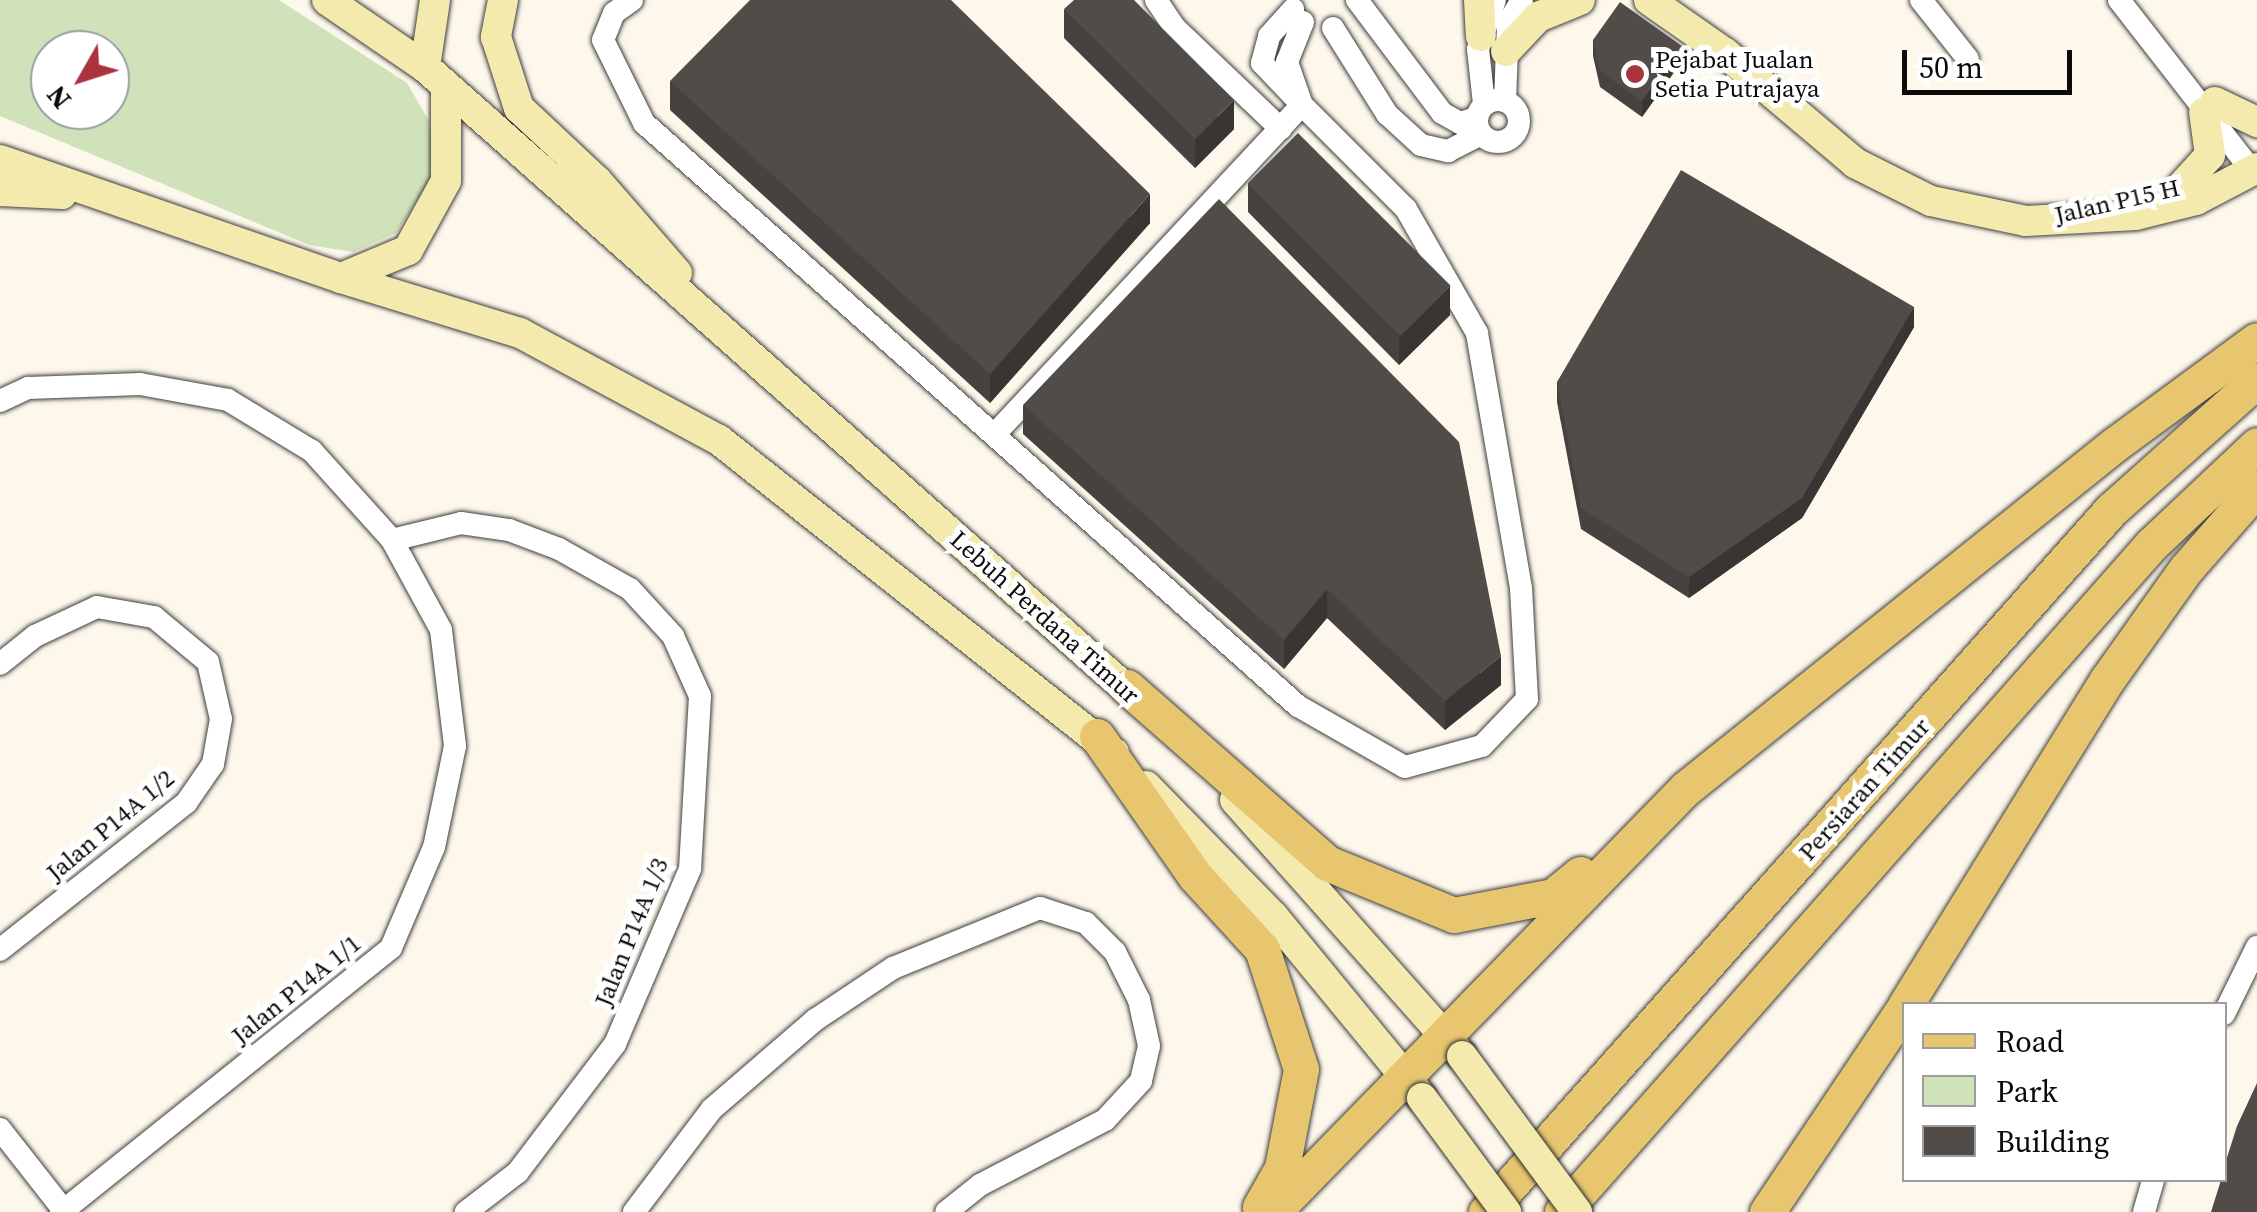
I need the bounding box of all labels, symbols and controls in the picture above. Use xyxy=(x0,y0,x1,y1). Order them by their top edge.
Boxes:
north arrow xyxy=(30,30,130,130)
scale bar xyxy=(1907,30,2077,92)
place label: Pejabat Jualan Setia Putrajaya xyxy=(1655,45,1820,104)
text: 50 m xyxy=(1919,47,1983,88)
marker: Pejabat Jualan Setia Putrajaya xyxy=(1624,63,1646,85)
text: N xyxy=(37,78,79,118)
street label: Jalan P15 H xyxy=(2052,172,2182,230)
street label: Lebuh Perdana Timur xyxy=(944,524,1146,710)
street label: Persiaran Timur xyxy=(1792,711,1936,867)
street label: Jalan P14A 1/2 xyxy=(40,763,180,887)
street label: Jalan P14A 1/3 xyxy=(588,853,674,1011)
street label: Jalan P14A 1/1 xyxy=(225,928,367,1050)
legend xyxy=(1902,1002,2227,1182)
text: Road xyxy=(1996,1021,2064,1062)
text: Park xyxy=(1996,1071,2058,1112)
text: Building xyxy=(1996,1121,2109,1162)

